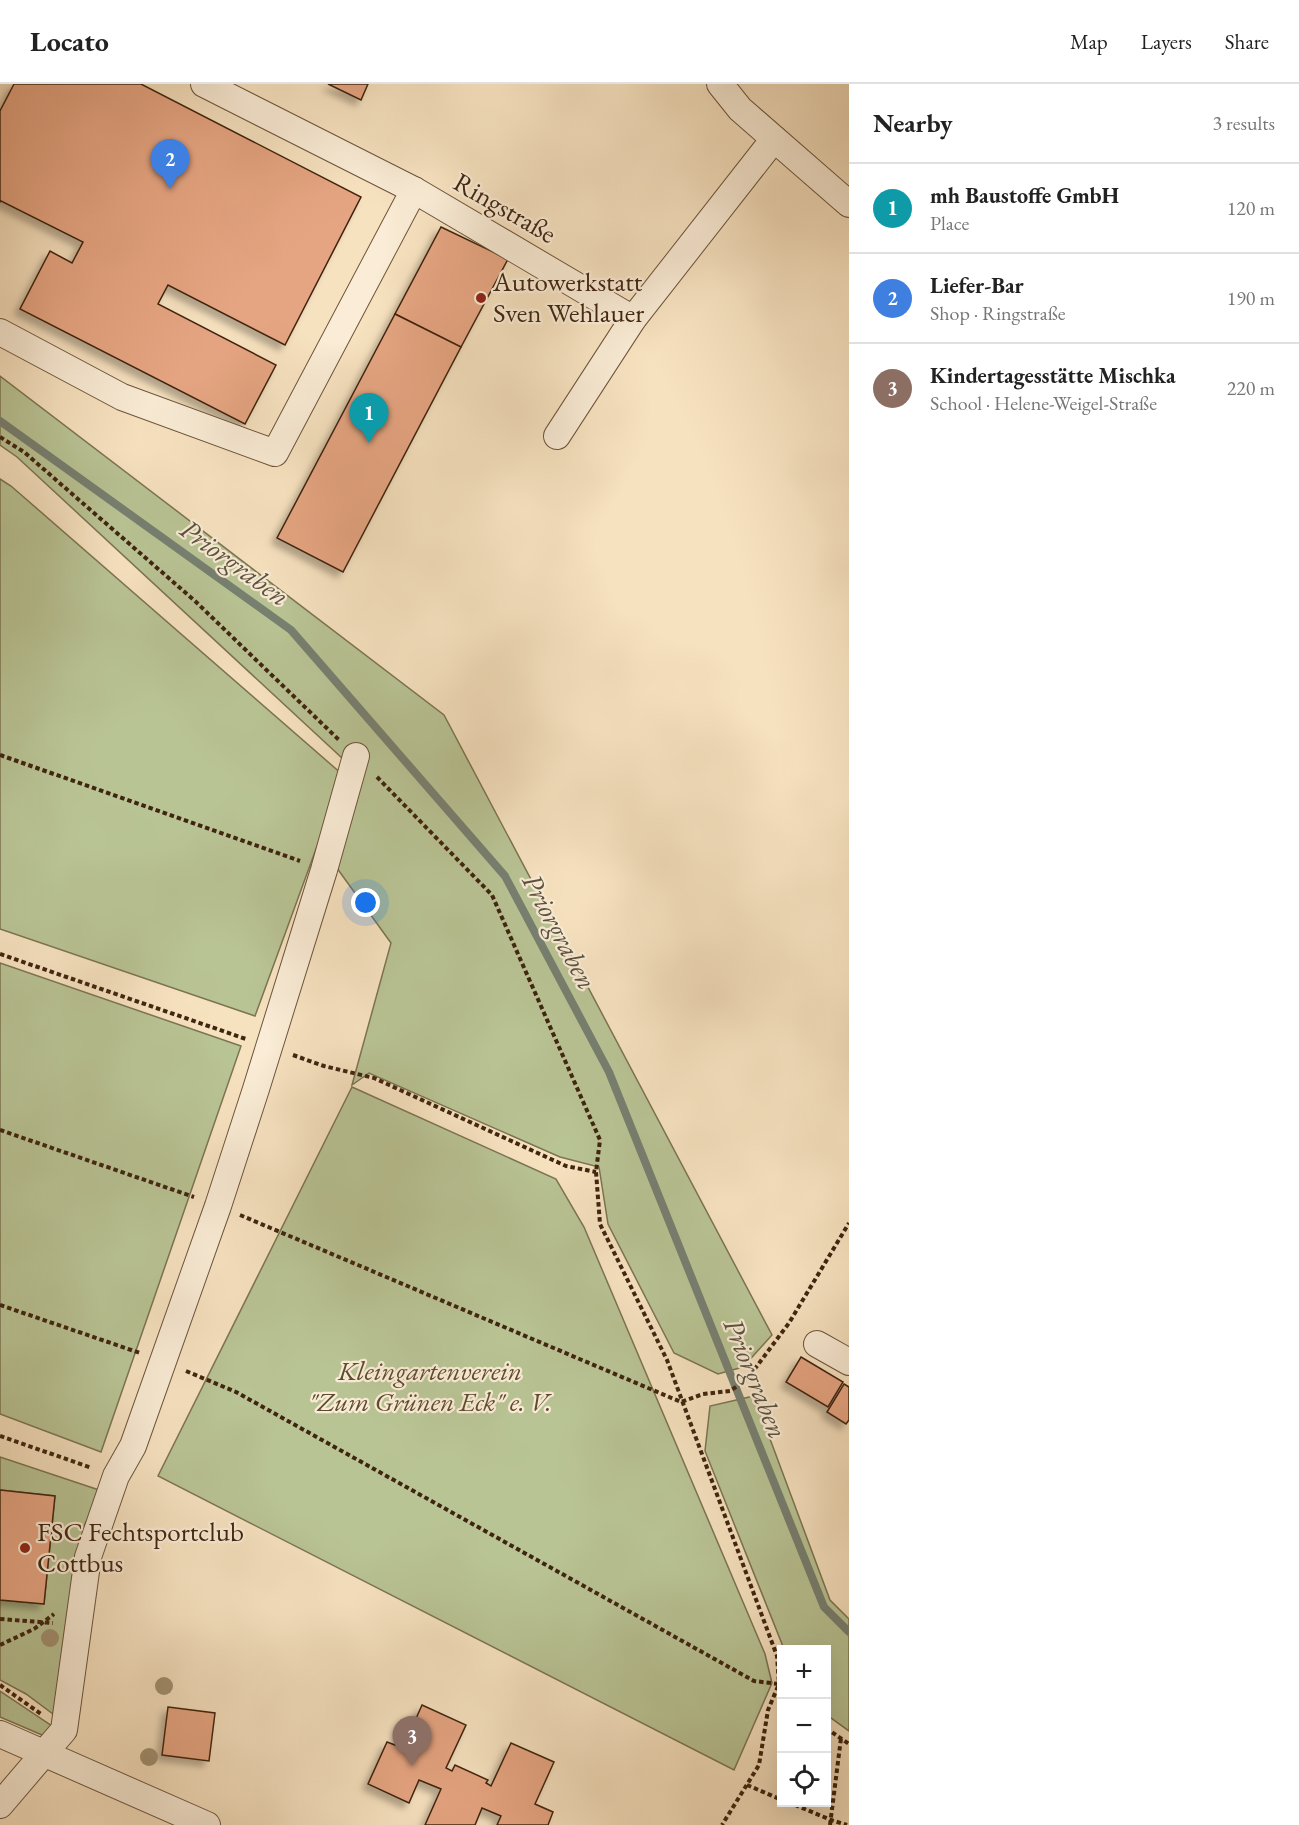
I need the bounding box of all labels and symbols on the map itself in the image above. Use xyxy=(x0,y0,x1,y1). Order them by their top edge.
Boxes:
pin: 2 xyxy=(150,140,190,189)
street label: Ringstraße xyxy=(448,164,563,251)
place label: Autowerkstatt Sven Wehlauer xyxy=(492,264,644,330)
marker: Autowerkstatt Sven Wehlauer xyxy=(474,291,488,305)
pin: 1 xyxy=(350,394,388,443)
water label: Priorgraben xyxy=(173,510,297,614)
water label: Priorgraben xyxy=(514,867,606,995)
your location xyxy=(351,888,380,917)
water label: Priorgraben xyxy=(716,1313,796,1443)
park label: Kleingartenverein "Zum Grünen Eck" e. V. xyxy=(308,1353,552,1419)
place label: FSC Fechtsportclub Cottbus xyxy=(37,1514,244,1580)
marker: FSC Fechtsportclub Cottbus xyxy=(18,1541,32,1555)
pin: 3 xyxy=(392,1716,432,1766)

